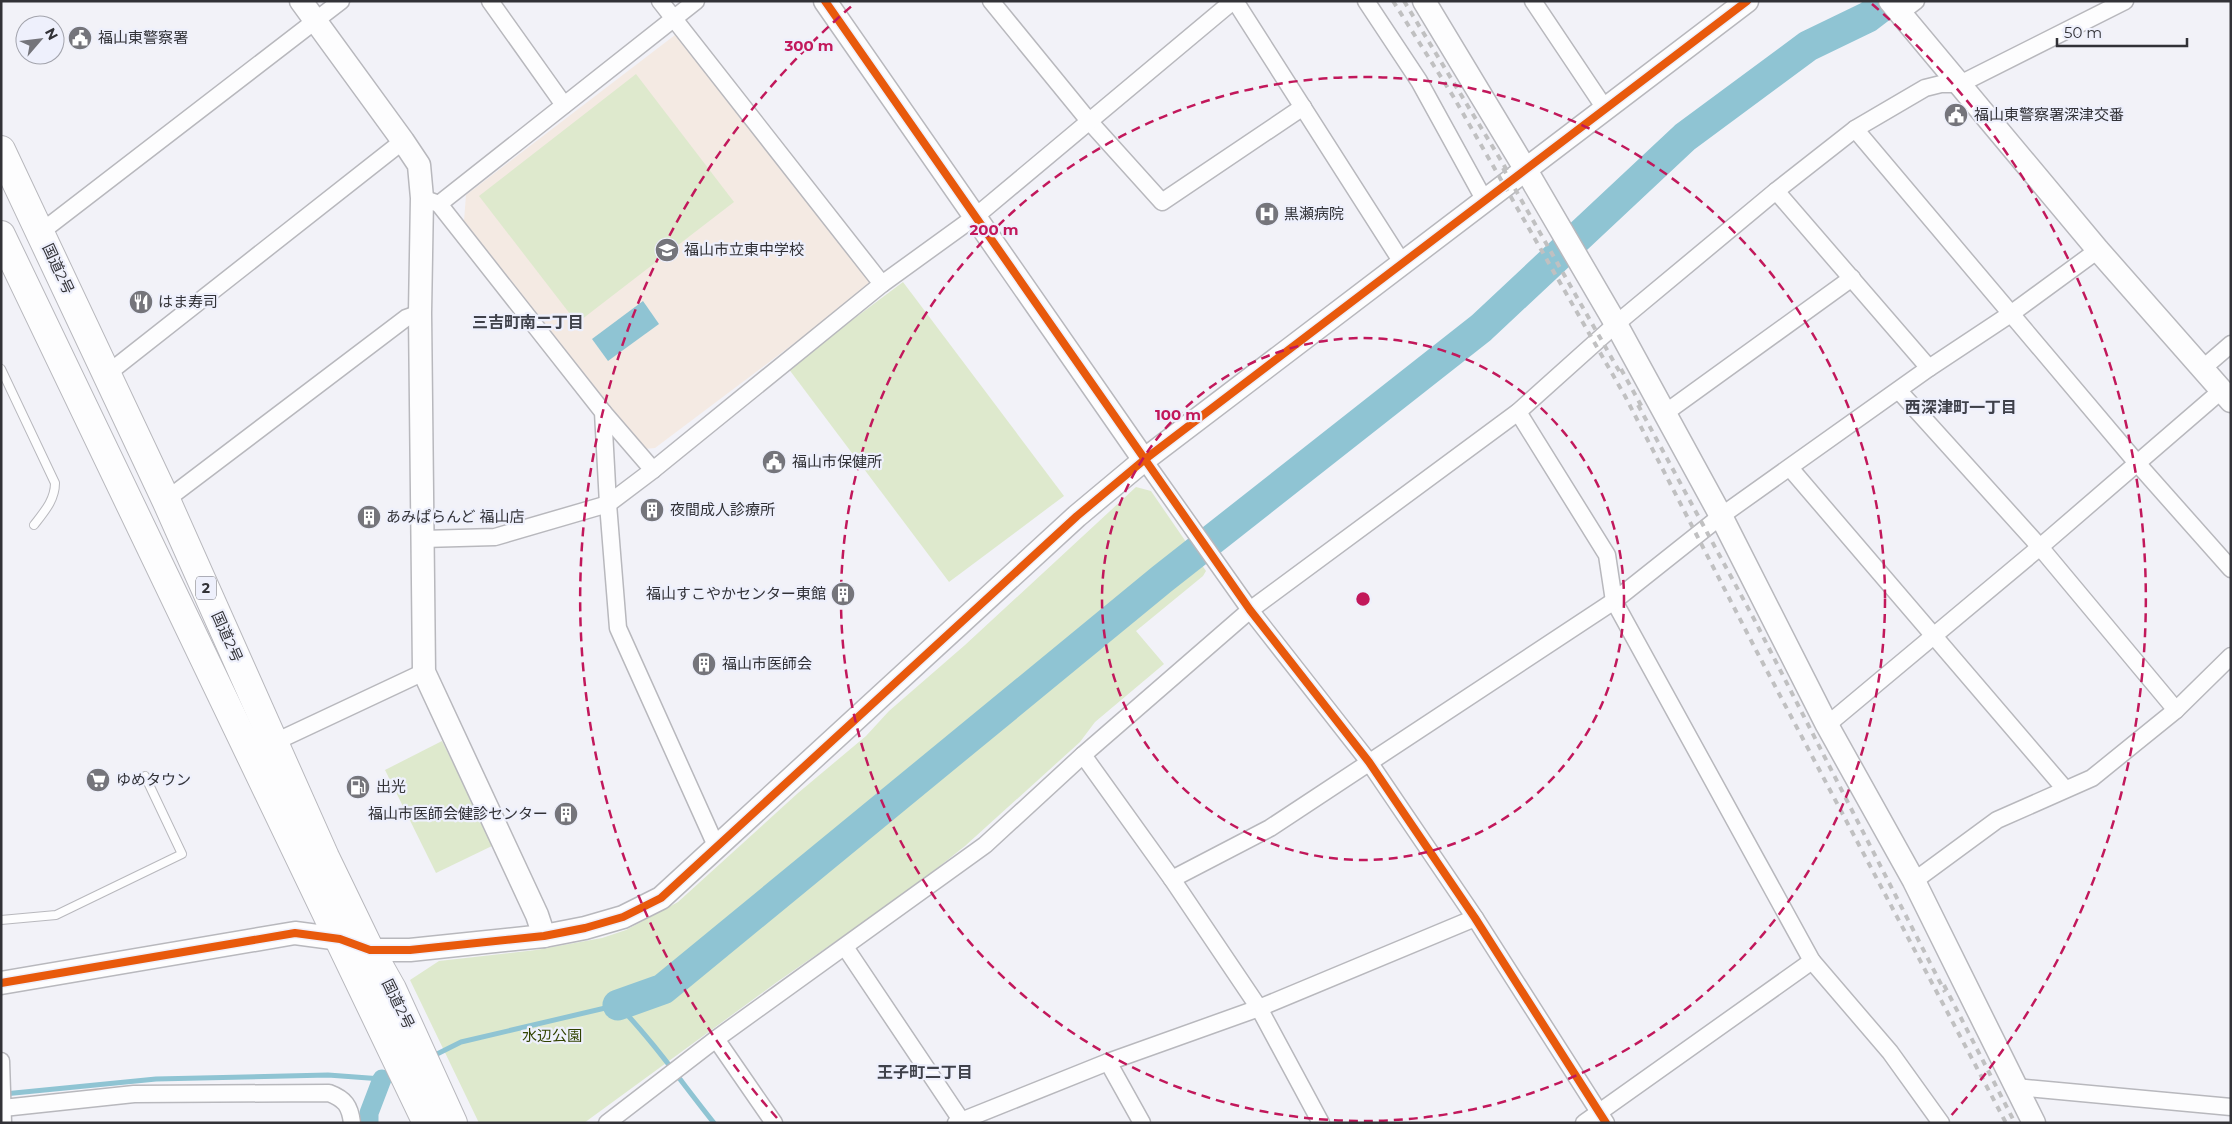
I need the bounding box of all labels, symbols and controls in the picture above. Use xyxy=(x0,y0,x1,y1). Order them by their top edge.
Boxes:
north arrow xyxy=(15,15,65,65)
scale bar xyxy=(2057,15,2187,47)
text: 50 m xyxy=(2064,23,2102,42)
text: N xyxy=(41,25,62,43)
public building icon: 福山東警察署 xyxy=(67,25,93,51)
place label: 福山東警察署 xyxy=(98,28,188,47)
text: 300 m xyxy=(783,36,834,55)
public building icon: 福山東警察署深津交番 xyxy=(1943,102,1969,128)
place label: 福山東警察署深津交番 xyxy=(1974,105,2124,124)
hospital icon: 黒瀬病院 xyxy=(1254,201,1280,227)
place label: 黒瀬病院 xyxy=(1284,204,1344,223)
text: 200 m xyxy=(969,220,1019,239)
school or university icon: 福山市立東中学校 xyxy=(654,237,680,263)
place label: 福山市立東中学校 xyxy=(684,240,804,259)
street label: 国道2号 xyxy=(39,241,78,297)
restaurant icon: はま寿司 xyxy=(128,289,154,315)
place label: はま寿司 xyxy=(158,292,218,311)
district label: 三吉町南二丁目 xyxy=(472,313,584,332)
district label: 西深津町一丁目 xyxy=(1905,398,2017,417)
text: 100 m xyxy=(1155,405,1201,424)
public building icon: 福山市保健所 xyxy=(761,449,787,475)
place label: 福山市保健所 xyxy=(792,452,882,471)
building icon: 夜間成人診療所 xyxy=(639,497,665,523)
place label: 夜間成人診療所 xyxy=(670,500,775,519)
building icon: あみぱらんど 福山店 xyxy=(356,504,382,530)
place label: あみぱらんど 福山店 xyxy=(386,507,524,526)
road number: 2 xyxy=(196,576,216,600)
building icon: 福山すこやかセンター東館 xyxy=(830,581,856,607)
place label: 福山すこやかセンター東館 xyxy=(646,584,826,603)
centre of rings xyxy=(1354,590,1372,608)
street label: 国道2号 xyxy=(208,608,247,665)
building icon: 福山市医師会 xyxy=(691,651,717,677)
place label: 福山市医師会 xyxy=(722,654,812,673)
supermarket icon: ゆめタウン xyxy=(85,767,111,793)
place label: ゆめタウン xyxy=(116,770,191,789)
fuel station icon: 出光 xyxy=(345,774,371,800)
place label: 出光 xyxy=(376,777,406,796)
building icon: 福山市医師会健診センター xyxy=(553,801,579,827)
place label: 福山市医師会健診センター xyxy=(368,804,548,823)
street label: 国道2号 xyxy=(378,976,419,1032)
park label: 水辺公園 xyxy=(522,1026,582,1045)
district label: 王子町二丁目 xyxy=(877,1063,973,1082)

